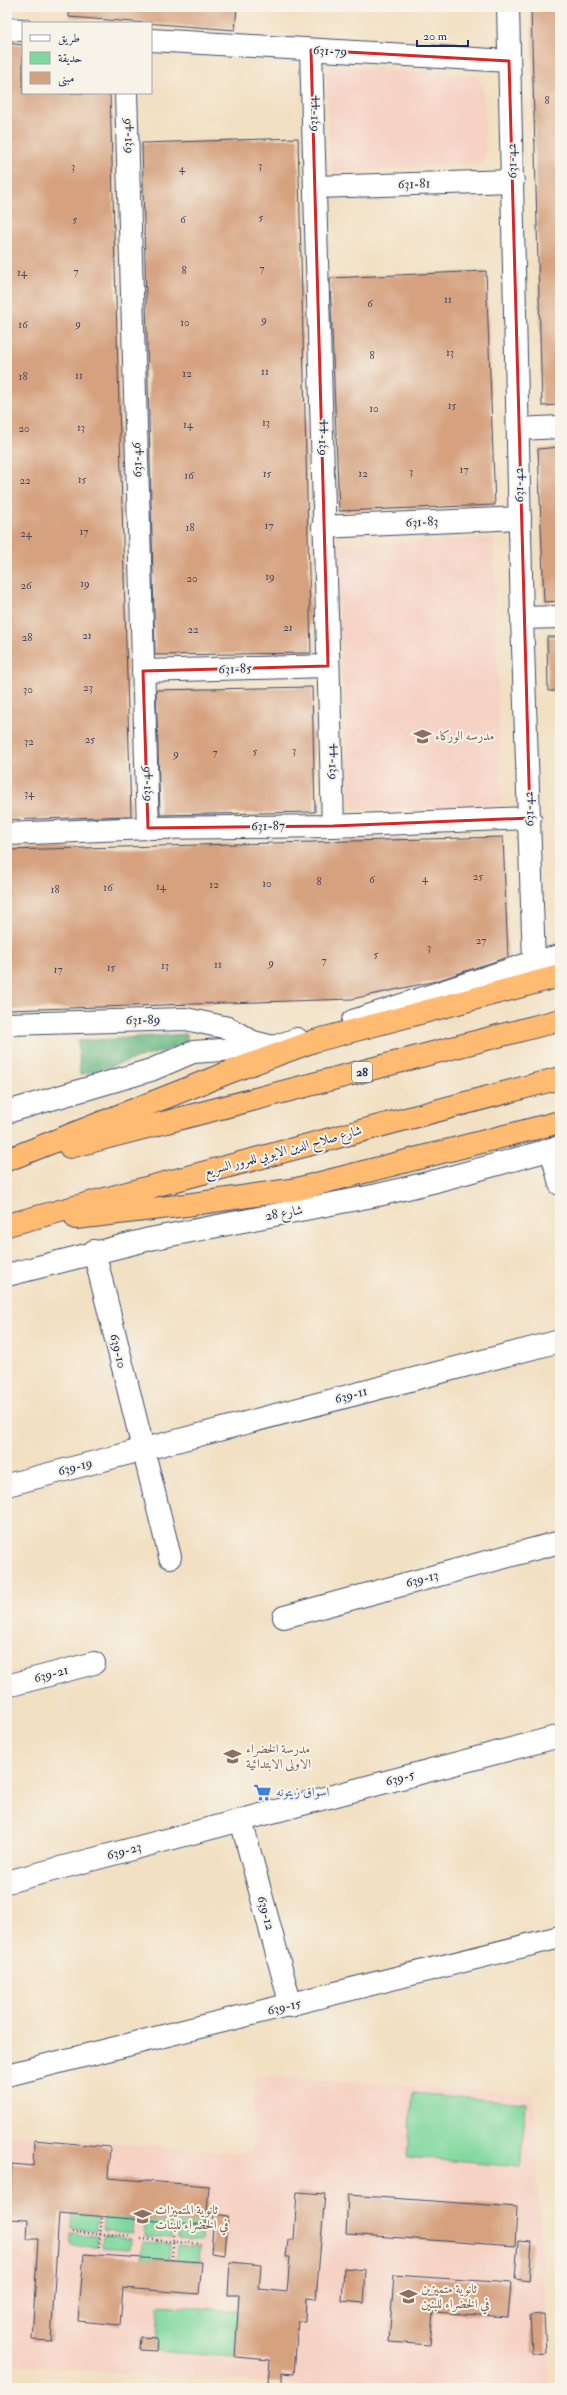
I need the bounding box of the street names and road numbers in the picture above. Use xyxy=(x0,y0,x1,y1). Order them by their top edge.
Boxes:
street label: 631-79 xyxy=(312,42,348,60)
street label: 631-44 xyxy=(304,95,322,132)
street label: 631-46 xyxy=(118,117,136,154)
street label: 631-42 xyxy=(503,143,521,179)
street label: 631-81 xyxy=(398,175,431,193)
street label: 631-44 xyxy=(313,419,329,456)
street label: 631-46 xyxy=(128,441,146,478)
street label: 631-42 xyxy=(511,467,527,503)
street label: 631-83 xyxy=(405,513,439,531)
street label: 631-85 xyxy=(218,660,252,678)
street label: 631-44 xyxy=(322,743,340,780)
street label: 631-46 xyxy=(137,765,155,802)
street label: 631-42 xyxy=(520,791,538,827)
street label: 631-87 xyxy=(251,818,285,834)
street label: 631-89 xyxy=(126,1012,160,1028)
road number: 28 xyxy=(352,1062,372,1082)
street label: شارع صلاح الدين الايوبي للمرور السريع xyxy=(202,1122,365,1184)
street label: شارع 28 xyxy=(264,1202,305,1227)
street label: 639-10 xyxy=(106,1332,130,1370)
street label: 639-11 xyxy=(333,1383,369,1407)
street label: 639-19 xyxy=(56,1455,94,1479)
street label: 639-13 xyxy=(404,1567,440,1591)
street label: 639-21 xyxy=(32,1662,70,1686)
street label: 639-5 xyxy=(384,1766,417,1790)
street label: 639-23 xyxy=(105,1839,143,1863)
street label: 639-12 xyxy=(254,1894,278,1932)
street label: 639-15 xyxy=(266,1995,303,2019)

